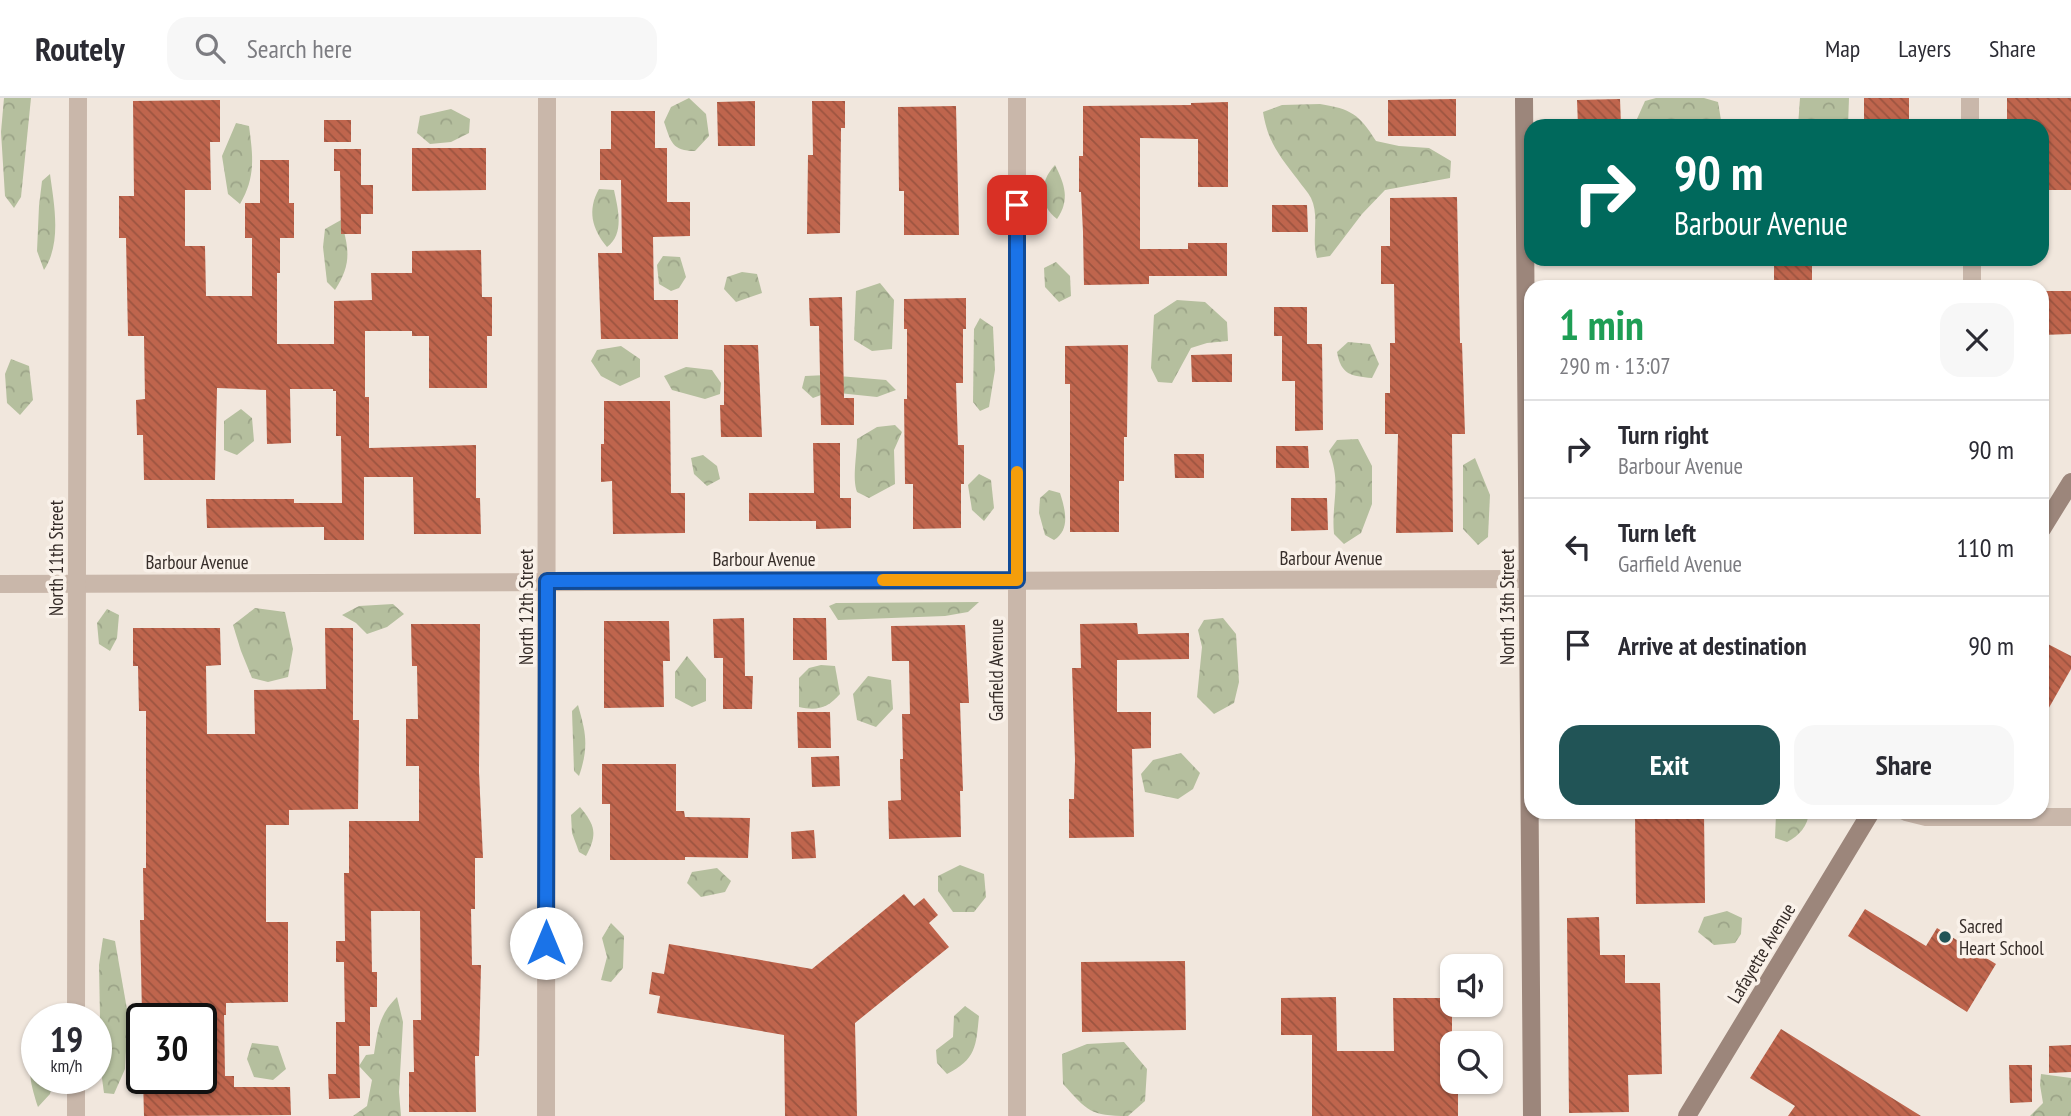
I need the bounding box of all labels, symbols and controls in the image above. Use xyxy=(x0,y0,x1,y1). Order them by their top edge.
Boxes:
search box xyxy=(167,17,657,80)
text: Routely xyxy=(35,27,125,70)
icon: search xyxy=(191,29,229,67)
text: Search here xyxy=(247,32,352,65)
text: Map xyxy=(1825,33,1860,64)
text: Layers xyxy=(1898,33,1951,64)
text: Share xyxy=(1989,33,2036,64)
text: 90 m xyxy=(1674,140,1763,204)
icon: right xyxy=(1559,147,1650,238)
pin xyxy=(987,175,1047,235)
icon: arrive xyxy=(998,186,1036,224)
text: Barbour Avenue xyxy=(1674,202,1848,244)
text: 1 min xyxy=(1559,297,1644,352)
button: close xyxy=(1940,303,2014,377)
text: 290 m · 13:07 xyxy=(1559,351,1671,380)
text: Turn right xyxy=(1618,418,1709,451)
icon: right xyxy=(1559,430,1597,468)
text: 90 m xyxy=(1968,433,2014,466)
text: Barbour Avenue xyxy=(1618,451,1743,480)
street label: North 11th Street xyxy=(44,499,68,616)
text: Turn left xyxy=(1618,516,1696,549)
icon: left xyxy=(1559,528,1597,566)
text: 110 m xyxy=(1956,531,2014,564)
street label: Barbour Avenue xyxy=(1279,546,1383,570)
street label: Barbour Avenue xyxy=(712,547,816,571)
street label: North 12th Street xyxy=(514,548,538,665)
street label: North 13th Street xyxy=(1495,548,1519,665)
text: Garfield Avenue xyxy=(1618,549,1742,578)
street label: Barbour Avenue xyxy=(145,550,249,574)
street label: Garfield Avenue xyxy=(984,619,1008,721)
icon: arrive xyxy=(1559,626,1597,664)
text: Arrive at destination xyxy=(1618,629,1807,662)
text: 90 m xyxy=(1968,629,2014,662)
button: Exit xyxy=(1559,725,1780,805)
button: Share xyxy=(1794,725,2014,805)
street label: Lafayette Avenue xyxy=(1722,899,1800,1007)
position arrow xyxy=(509,906,583,980)
place label: Sacred Heart School xyxy=(1959,914,2044,960)
marker: Sacred Heart School xyxy=(1937,929,1953,945)
map controls xyxy=(1440,954,1503,1094)
button: sound xyxy=(1440,954,1503,1017)
speed limit sign: 30 xyxy=(126,1003,217,1094)
text: 19 xyxy=(50,1016,83,1062)
button: search xyxy=(1440,1031,1503,1094)
text: km/h xyxy=(51,1054,82,1077)

